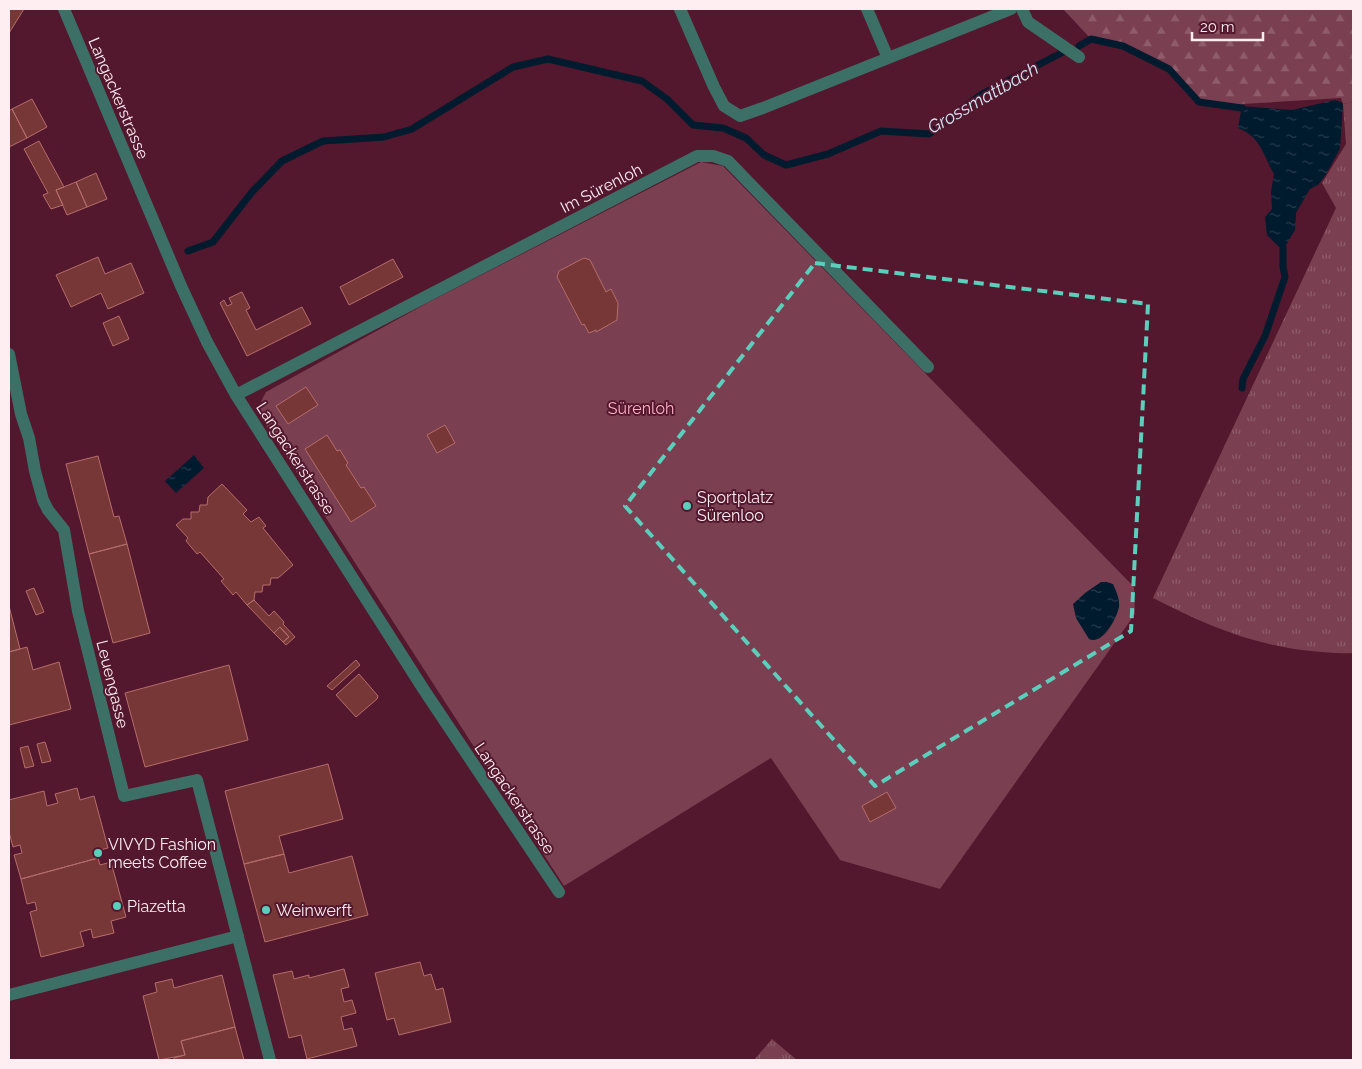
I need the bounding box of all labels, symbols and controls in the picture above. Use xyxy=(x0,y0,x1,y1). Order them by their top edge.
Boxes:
scale bar xyxy=(1192,10,1263,42)
text: 20 m xyxy=(1200,18,1235,36)
street label: Langackerstrasse xyxy=(84,35,153,162)
water label: Grossmattbach xyxy=(924,57,1042,138)
street label: Im Sürenloh xyxy=(557,160,645,217)
street label: Langackerstrasse xyxy=(252,399,339,518)
park label: Sürenloh xyxy=(608,399,674,418)
place label: Sportplatz Sürenloo xyxy=(697,488,773,525)
marker: Sportplatz Sürenloo xyxy=(681,500,693,512)
street label: Leuengasse xyxy=(92,638,133,730)
street label: Langackerstrasse xyxy=(470,739,559,858)
place label: VIVYD Fashion meets Coffee xyxy=(108,835,216,872)
marker: VIVYD Fashion meets Coffee xyxy=(92,847,104,859)
place label: Piazetta xyxy=(127,897,186,916)
marker: Piazetta xyxy=(111,900,123,912)
place label: Weinwerft xyxy=(276,901,353,920)
marker: Weinwerft xyxy=(260,904,272,916)

